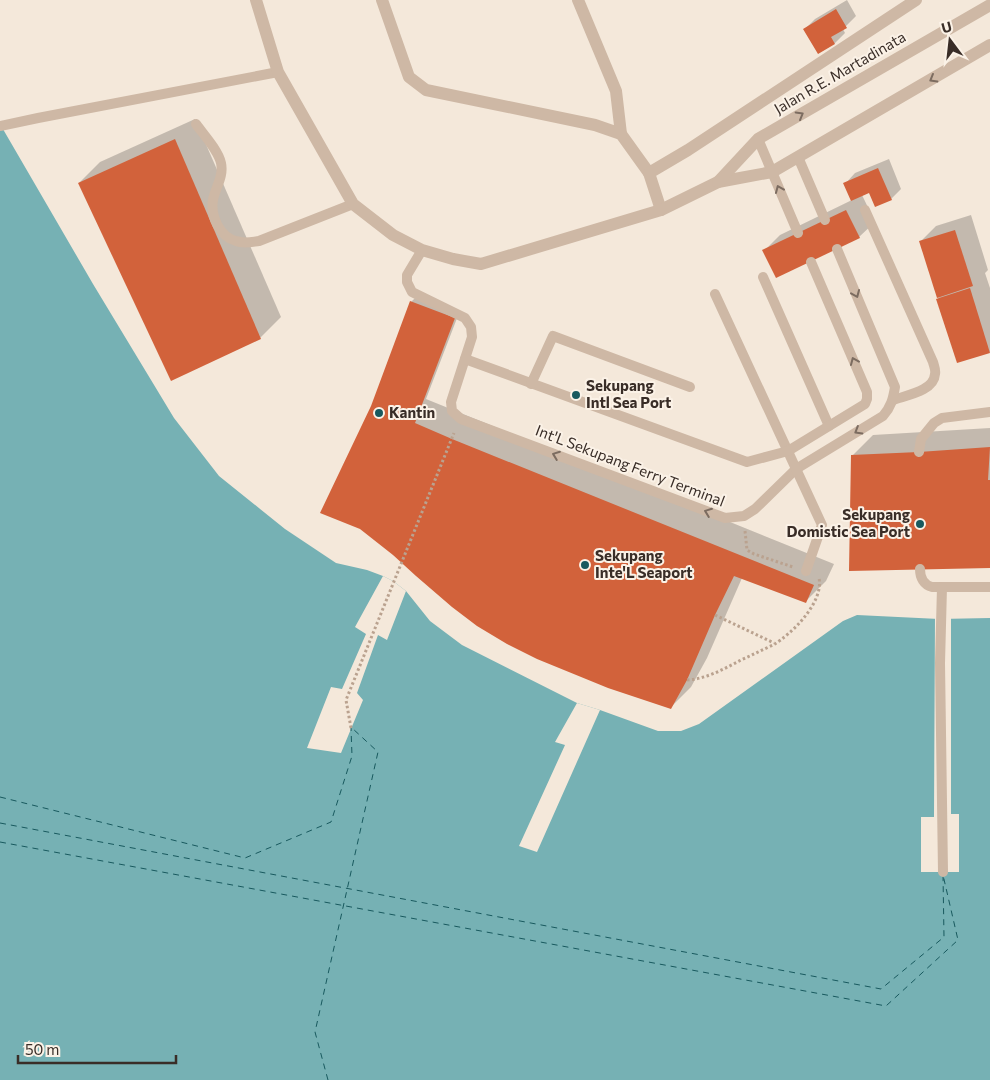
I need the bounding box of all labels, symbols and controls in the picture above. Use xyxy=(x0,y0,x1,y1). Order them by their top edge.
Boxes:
north arrow xyxy=(925,15,975,65)
text: U xyxy=(939,17,954,36)
street label: Jalan R.E. Martadinata xyxy=(770,27,909,117)
one-way arrow xyxy=(929,72,938,82)
one-way arrow xyxy=(795,111,804,121)
one-way arrow xyxy=(774,185,785,194)
one-way arrow xyxy=(850,289,860,298)
one-way arrow xyxy=(849,357,860,366)
place label: Sekupang Intl Sea Port xyxy=(586,376,671,411)
marker: Sekupang Intl Sea Port xyxy=(570,389,582,401)
place label: Kantin xyxy=(389,403,435,421)
marker: Kantin xyxy=(373,407,385,419)
street label: Int'L Sekupang Ferry Terminal xyxy=(533,421,728,510)
one-way arrow xyxy=(855,425,864,435)
one-way arrow xyxy=(553,451,561,461)
place label: Sekupang Domistic Sea Port xyxy=(787,505,910,540)
one-way arrow xyxy=(705,508,713,518)
marker: Sekupang Domistic Sea Port xyxy=(914,518,926,530)
place label: Sekupang Inte'L Seaport xyxy=(595,546,693,581)
marker: Sekupang Inte'L Seaport xyxy=(579,559,591,571)
scale bar xyxy=(18,1032,175,1064)
text: 50 m xyxy=(25,1040,59,1058)

